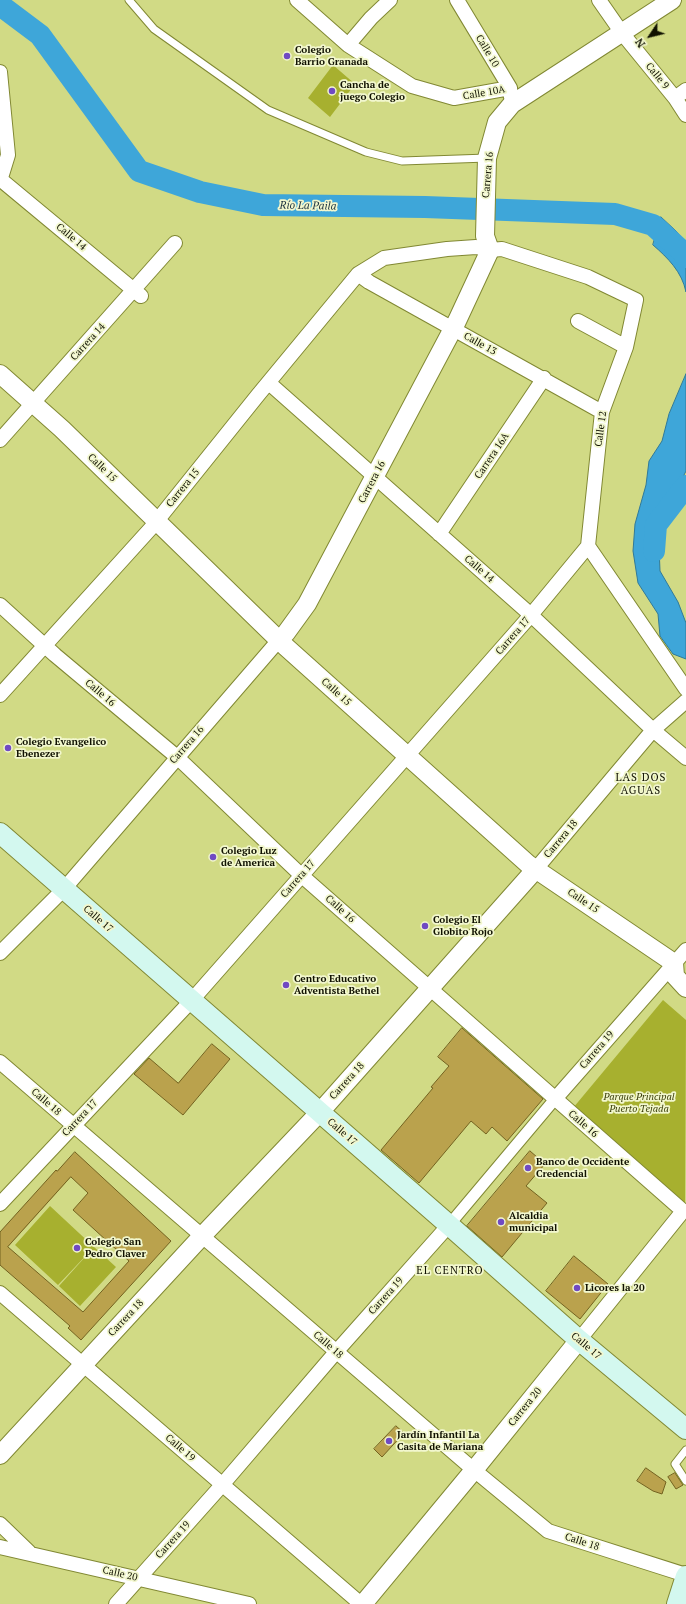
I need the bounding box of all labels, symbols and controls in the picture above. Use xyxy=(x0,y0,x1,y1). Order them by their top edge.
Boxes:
north arrow xyxy=(630,16,670,56)
street label: Calle 10 xyxy=(473,33,501,69)
text: N xyxy=(632,35,648,50)
place label: Colegio Barrio Granada xyxy=(295,44,368,68)
marker: Colegio Barrio Granada xyxy=(282,51,292,61)
street label: Calle 9 xyxy=(643,60,671,92)
place label: Cancha de juego Colegio xyxy=(340,79,405,102)
street label: Calle 10A xyxy=(462,83,506,103)
marker: Cancha de juego Colegio xyxy=(327,86,337,96)
street label: Carrera 16 xyxy=(480,151,496,199)
water label: Río La Paila xyxy=(279,199,337,213)
street label: Calle 14 xyxy=(53,221,89,253)
street label: Carrera 14 xyxy=(68,321,108,363)
street label: Calle 13 xyxy=(462,330,498,358)
street label: Calle 12 xyxy=(593,411,609,447)
street label: Carrera 16A xyxy=(472,431,512,481)
street label: Calle 15 xyxy=(85,451,119,485)
street label: Carrera 16 xyxy=(356,459,388,505)
street label: Carrera 15 xyxy=(164,466,202,510)
street label: Calle 14 xyxy=(462,553,496,585)
street label: Carrera 17 xyxy=(493,615,533,657)
street label: Calle 15 xyxy=(319,676,353,708)
street label: Calle 16 xyxy=(82,677,118,709)
street label: Carrera 16 xyxy=(167,724,207,766)
place label: Colegio Evangelico Ebenezer xyxy=(16,736,106,760)
marker: Colegio Evangelico Ebenezer xyxy=(3,743,13,753)
district label: LAS DOS AGUAS xyxy=(616,771,666,797)
street label: Carrera 18 xyxy=(542,817,580,861)
place label: Colegio Luz de America xyxy=(221,845,277,868)
marker: Colegio Luz de America xyxy=(208,852,218,862)
street label: Carrera 17 xyxy=(278,858,318,900)
street label: Calle 15 xyxy=(565,886,601,916)
street label: Calle 16 xyxy=(323,893,357,925)
street label: Calle 17 xyxy=(81,903,115,935)
place label: Colegio El Globito Rojo xyxy=(433,914,493,938)
marker: Colegio El Globito Rojo xyxy=(420,921,430,931)
place label: Centro Educativo Adventista Bethel xyxy=(294,973,379,996)
marker: Centro Educativo Adventista Bethel xyxy=(281,980,291,990)
street label: Carrera 19 xyxy=(577,1029,617,1071)
street label: Carrera 18 xyxy=(327,1060,367,1102)
street label: Calle 18 xyxy=(29,1086,63,1118)
park label: Parque Principal Puerto Tejada xyxy=(603,1091,675,1114)
street label: Carrera 17 xyxy=(60,1097,100,1139)
street label: Calle 16 xyxy=(566,1108,600,1140)
street label: Calle 17 xyxy=(325,1116,359,1148)
place label: Banco de Occidente Credencial xyxy=(536,1156,629,1180)
marker: Banco de Occidente Credencial xyxy=(523,1163,533,1173)
place label: Alcaldia municipal xyxy=(509,1210,557,1234)
marker: Alcaldia municipal xyxy=(496,1217,506,1227)
place label: Colegio San Pedro Claver xyxy=(85,1236,146,1260)
marker: Colegio San Pedro Claver xyxy=(72,1243,82,1253)
district label: EL CENTRO xyxy=(416,1264,484,1278)
street label: Carrera 19 xyxy=(366,1275,406,1317)
place label: Licores la 20 xyxy=(585,1282,645,1294)
marker: Licores la 20 xyxy=(572,1283,582,1293)
street label: Carrera 18 xyxy=(106,1297,146,1339)
street label: Calle 18 xyxy=(311,1329,345,1361)
street label: Calle 17 xyxy=(568,1330,604,1362)
street label: Carrera 20 xyxy=(506,1385,544,1429)
place label: Jardín Infantil La Casita de Mariana xyxy=(397,1429,483,1452)
street label: Calle 19 xyxy=(163,1432,197,1464)
marker: Jardín Infantil La Casita de Mariana xyxy=(384,1436,394,1446)
street label: Carrera 19 xyxy=(153,1519,193,1561)
street label: Calle 18 xyxy=(563,1531,601,1553)
street label: Calle 20 xyxy=(101,1564,139,1584)

